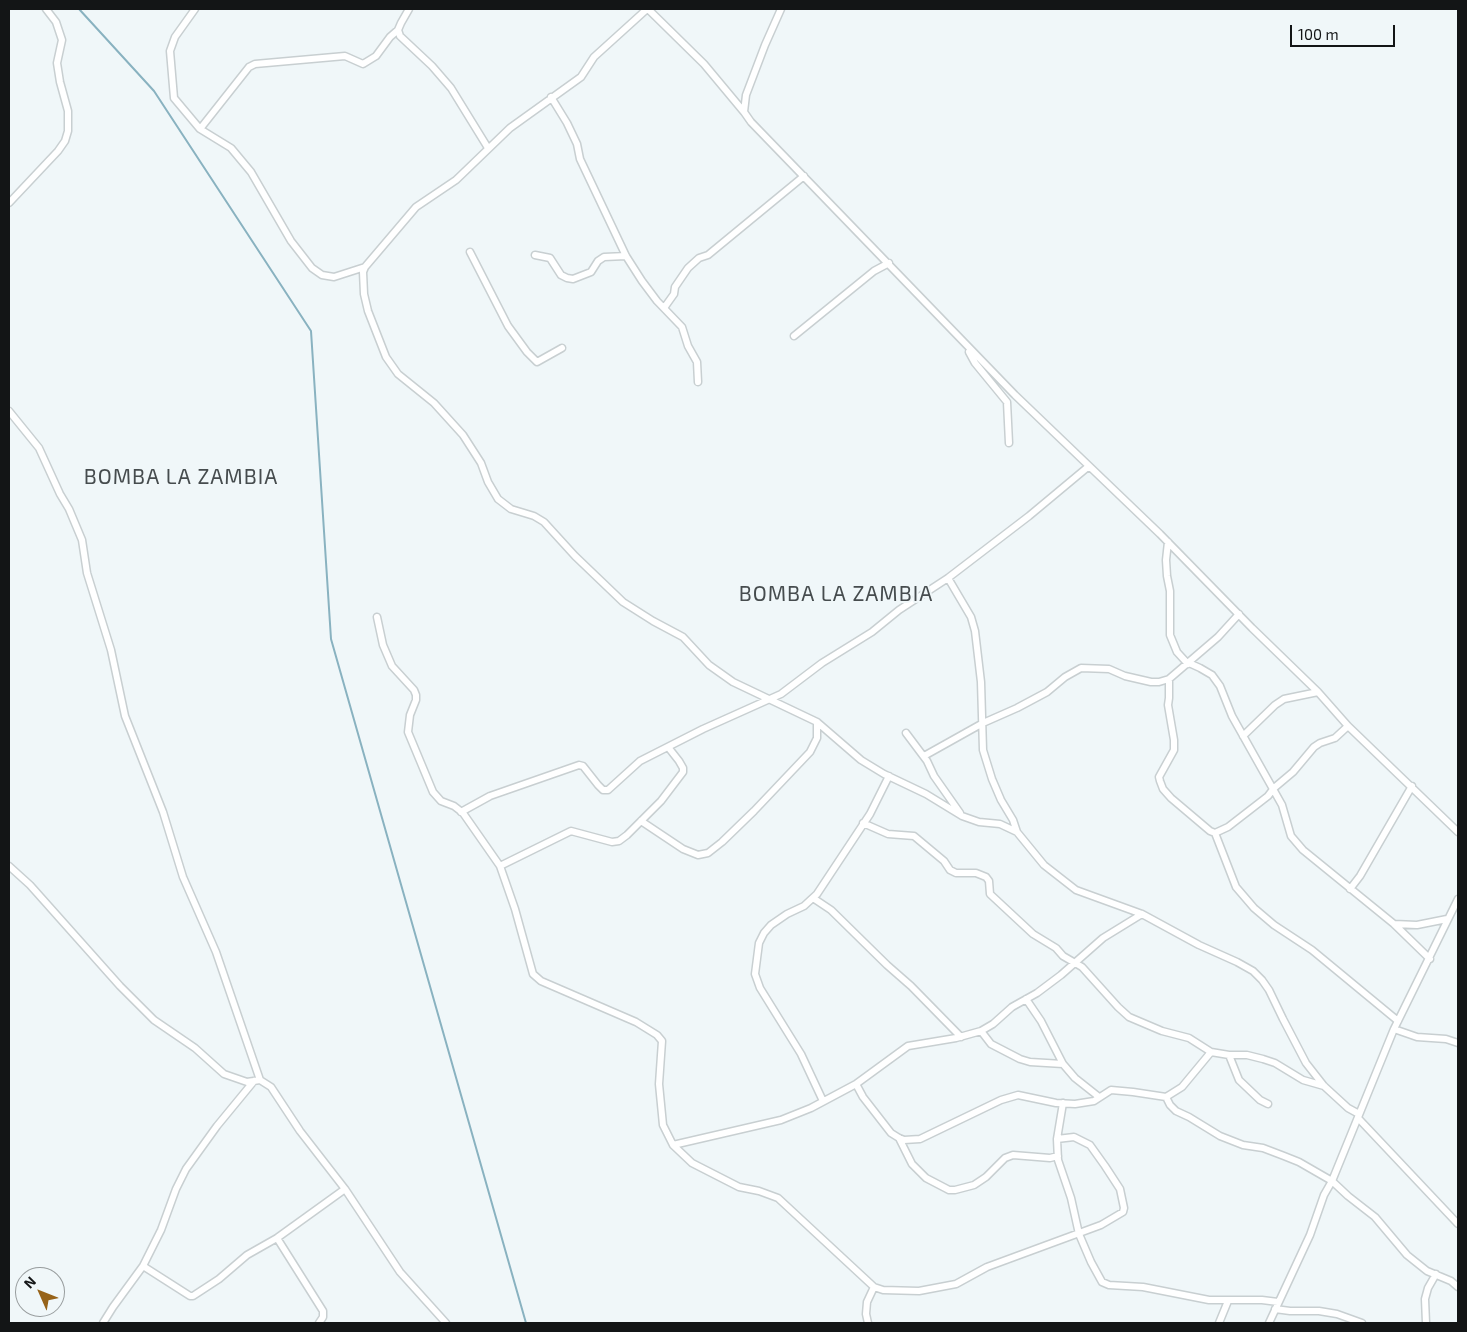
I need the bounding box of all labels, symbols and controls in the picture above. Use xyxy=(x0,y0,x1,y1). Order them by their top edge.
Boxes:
scale bar xyxy=(1292,15,1397,47)
text: 100 m xyxy=(1298,25,1339,43)
district label: BOMBA LA ZAMBIA xyxy=(82,464,280,490)
district label: BOMBA LA ZAMBIA xyxy=(737,581,935,607)
north arrow xyxy=(15,1267,65,1317)
text: N xyxy=(20,1272,39,1291)

